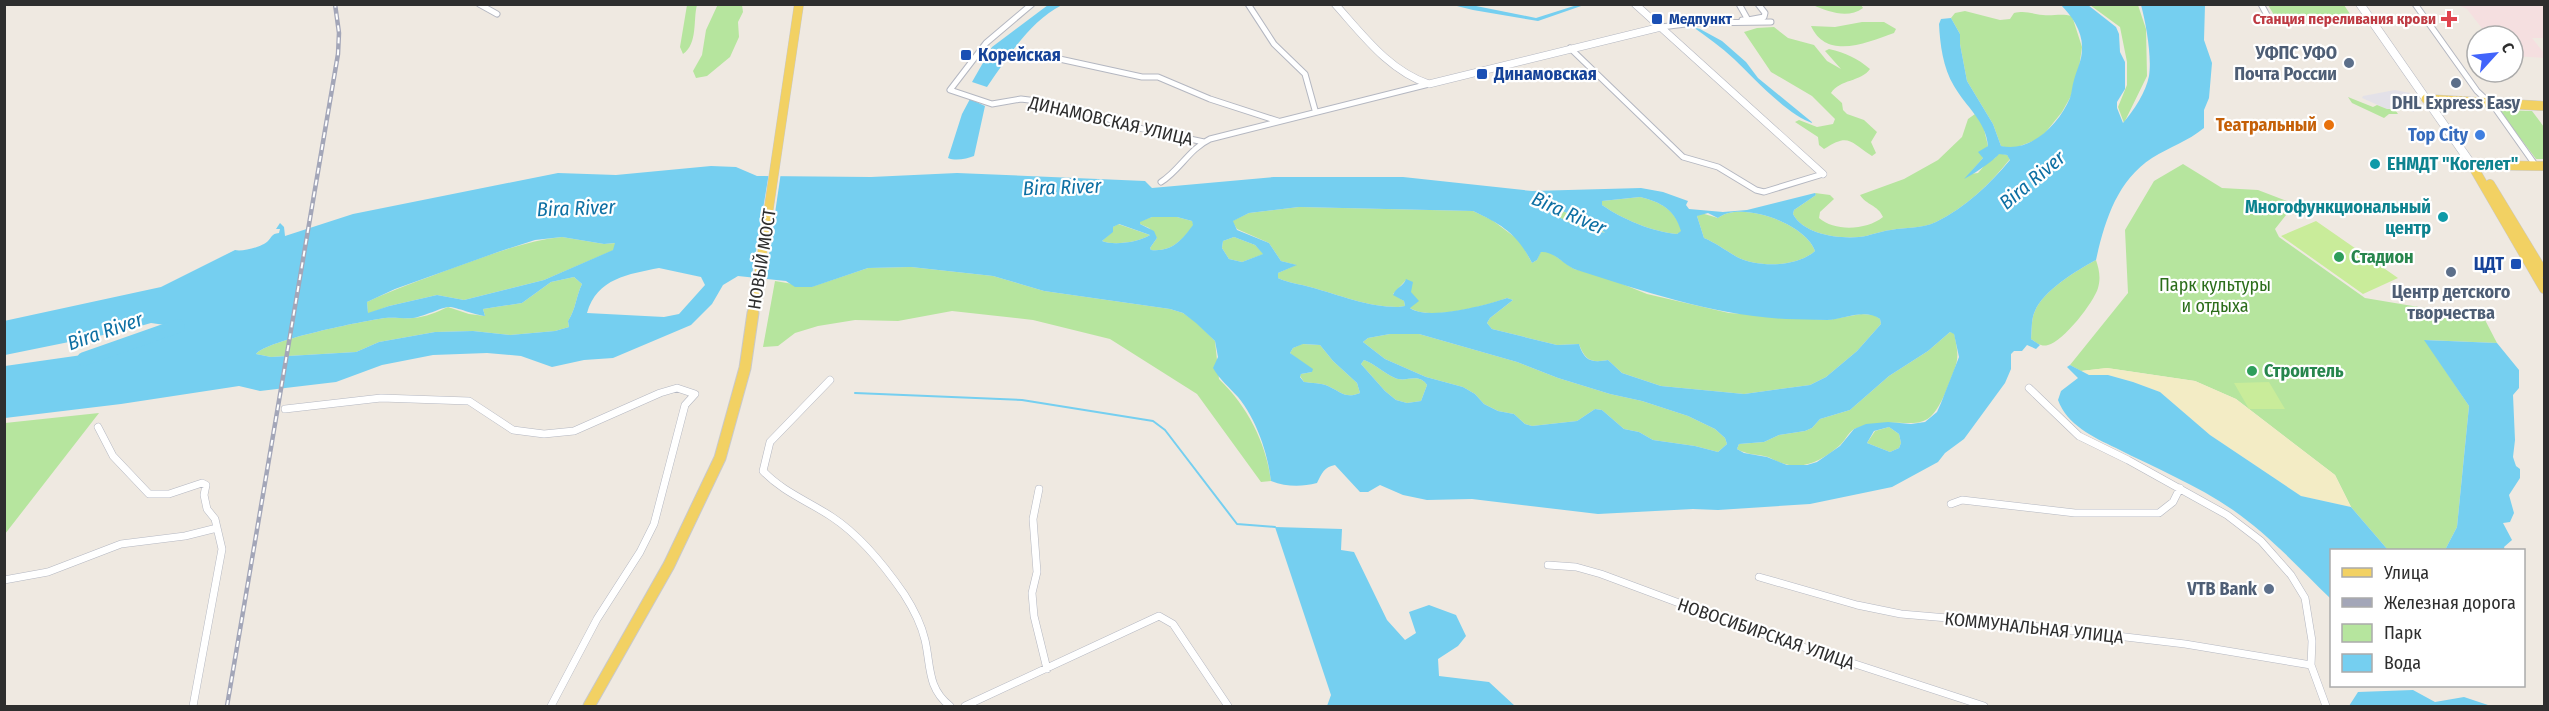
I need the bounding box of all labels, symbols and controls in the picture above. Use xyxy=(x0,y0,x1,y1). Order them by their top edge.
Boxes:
place label: Медпункт xyxy=(1669,10,1732,28)
place label: Станция переливания крови xyxy=(2253,10,2436,28)
marker: Станция переливания крови xyxy=(2440,10,2458,28)
marker: Медпункт xyxy=(1650,12,1664,26)
north arrow xyxy=(2465,24,2525,84)
text: С xyxy=(2498,39,2519,56)
place label: УФПС УФО Почта России xyxy=(2234,42,2337,85)
place label: Корейская xyxy=(978,44,1061,66)
marker: Корейская xyxy=(959,48,973,62)
marker: УФПС УФО Почта России xyxy=(2342,56,2356,70)
place label: Динамовская xyxy=(1493,63,1597,85)
marker: Динамовская xyxy=(1475,67,1489,81)
marker: DHL Express Easy xyxy=(2449,76,2463,90)
street label: ДИНАМОВСКАЯ УЛИЦА xyxy=(1026,91,1196,151)
place label: DHL Express Easy xyxy=(2392,92,2521,114)
place label: Театральный xyxy=(2216,114,2317,136)
marker: Театральный xyxy=(2322,118,2336,132)
place label: Top City xyxy=(2408,124,2468,146)
marker: Top City xyxy=(2473,128,2487,142)
water label: Bira River xyxy=(1994,145,2071,214)
place label: ЕНМДТ "Когелет" xyxy=(2387,153,2518,175)
marker: ЕНМДТ "Когелет" xyxy=(2368,157,2382,171)
water label: Bira River xyxy=(1022,174,1103,200)
water label: Bira River xyxy=(1528,186,1611,240)
water label: Bira River xyxy=(536,195,617,221)
place label: Многофункциональный центр xyxy=(2245,196,2431,239)
street label: НОВЫЙ МОСТ xyxy=(743,206,781,311)
marker: Многофункциональный центр xyxy=(2436,210,2450,224)
place label: Стадион xyxy=(2351,246,2414,268)
marker: Стадион xyxy=(2332,250,2346,264)
place label: ЦДТ xyxy=(2474,253,2504,275)
marker: ЦДТ xyxy=(2509,257,2523,271)
marker: Центр детского творчества xyxy=(2444,265,2458,279)
park label: Парк культуры и отдыха xyxy=(2159,274,2271,317)
place label: Центр детского творчества xyxy=(2392,281,2511,324)
water label: Bira River xyxy=(64,307,147,355)
place label: Строитель xyxy=(2264,360,2344,382)
marker: Строитель xyxy=(2245,364,2259,378)
legend xyxy=(2330,549,2525,687)
text: Улица xyxy=(2383,562,2429,584)
place label: VTB Bank xyxy=(2186,578,2258,600)
marker: VTB Bank xyxy=(2262,582,2276,596)
text: Железная дорога xyxy=(2384,592,2516,614)
street label: НОВОСИБИРСКАЯ УЛИЦА xyxy=(1675,593,1858,675)
street label: КОММУНАЛЬНАЯ УЛИЦА xyxy=(1943,608,2125,648)
text: Парк xyxy=(2384,622,2422,644)
text: Вода xyxy=(2384,652,2421,674)

